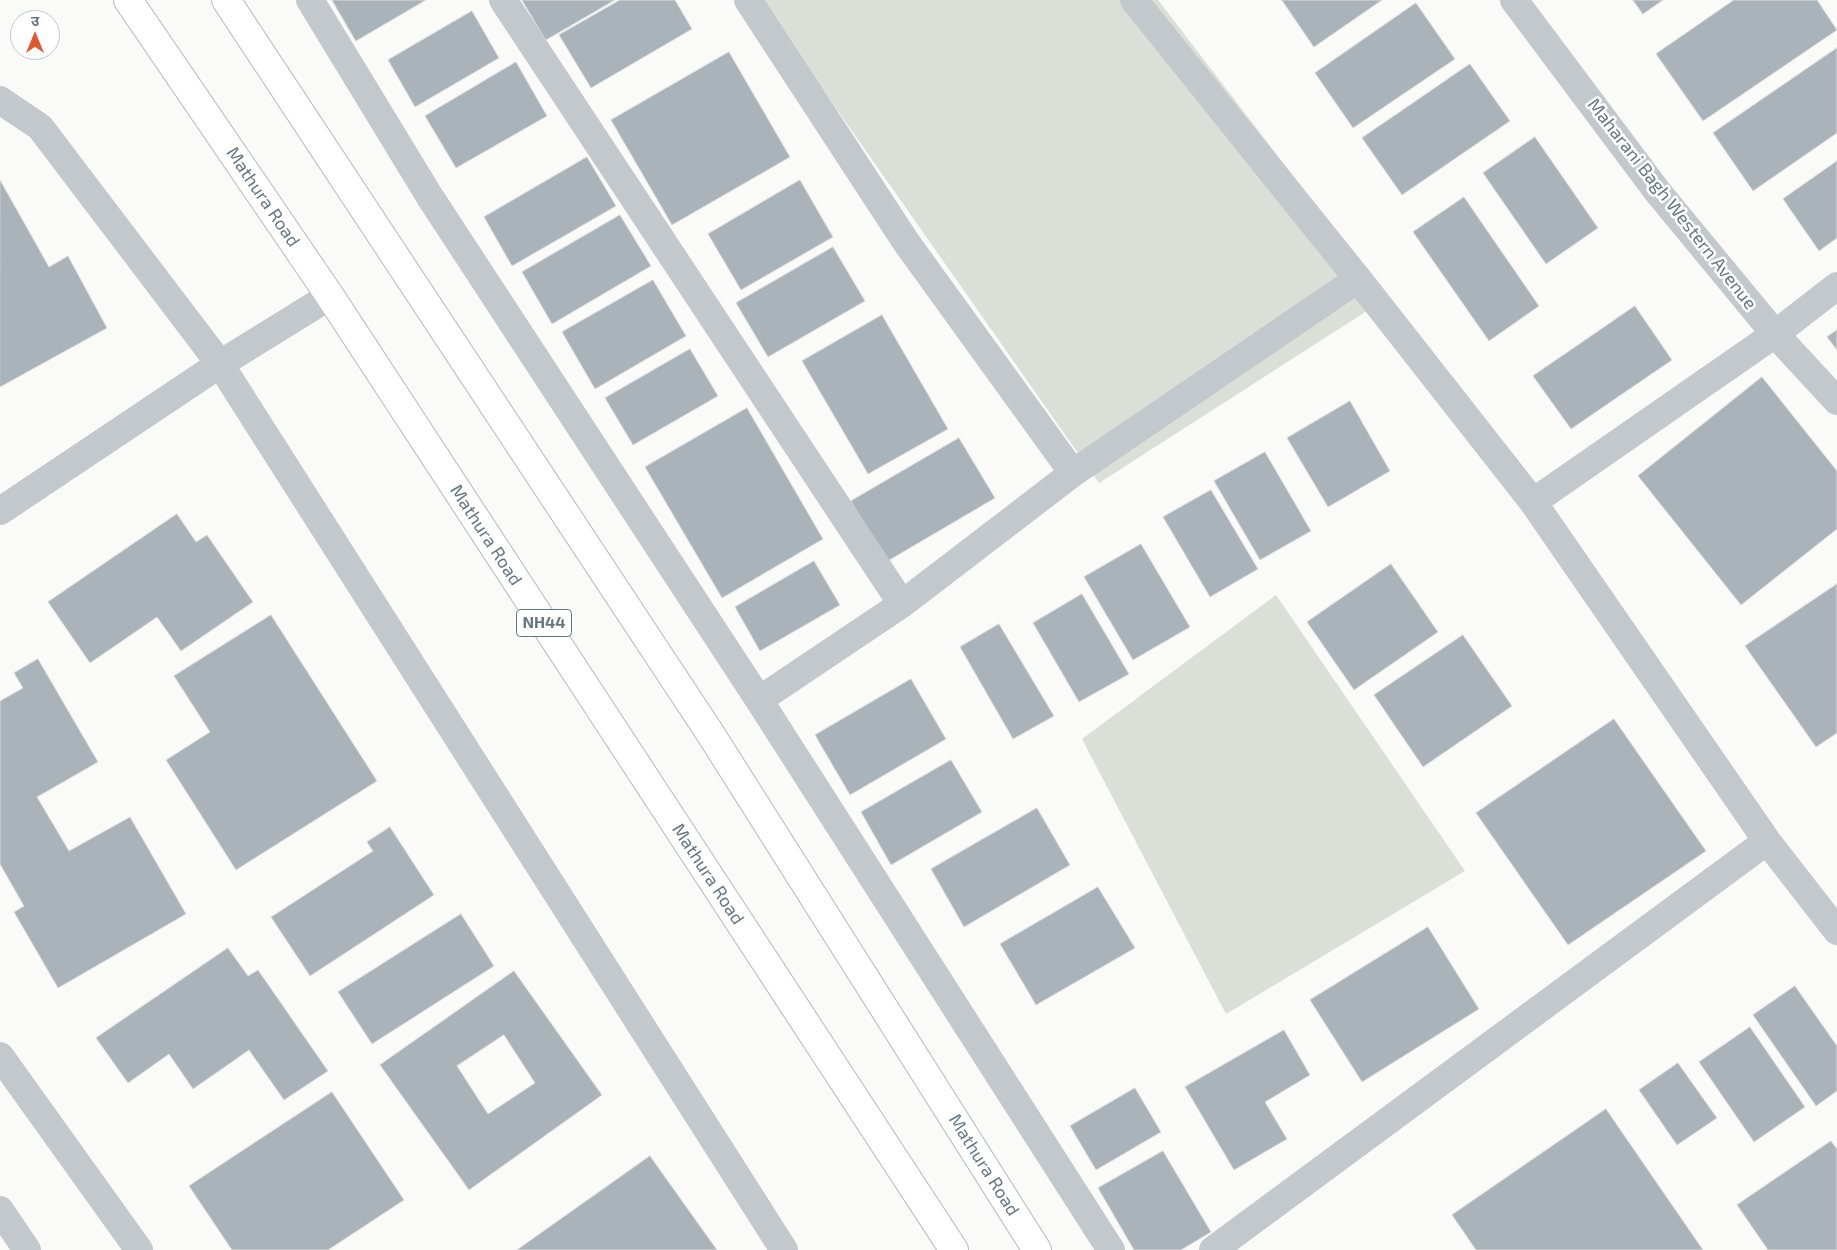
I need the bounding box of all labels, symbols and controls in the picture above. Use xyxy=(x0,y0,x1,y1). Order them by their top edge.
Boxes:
north arrow xyxy=(10,10,60,60)
text: उ xyxy=(31,12,39,29)
street label: Maharani Bagh Western Avenue xyxy=(1583,94,1761,314)
street label: Mathura Road xyxy=(222,143,304,251)
street label: Mathura Road xyxy=(445,481,527,589)
road number: NH44 xyxy=(516,610,572,636)
street label: Mathura Road xyxy=(667,820,749,928)
street label: Mathura Road xyxy=(944,1110,1024,1220)

